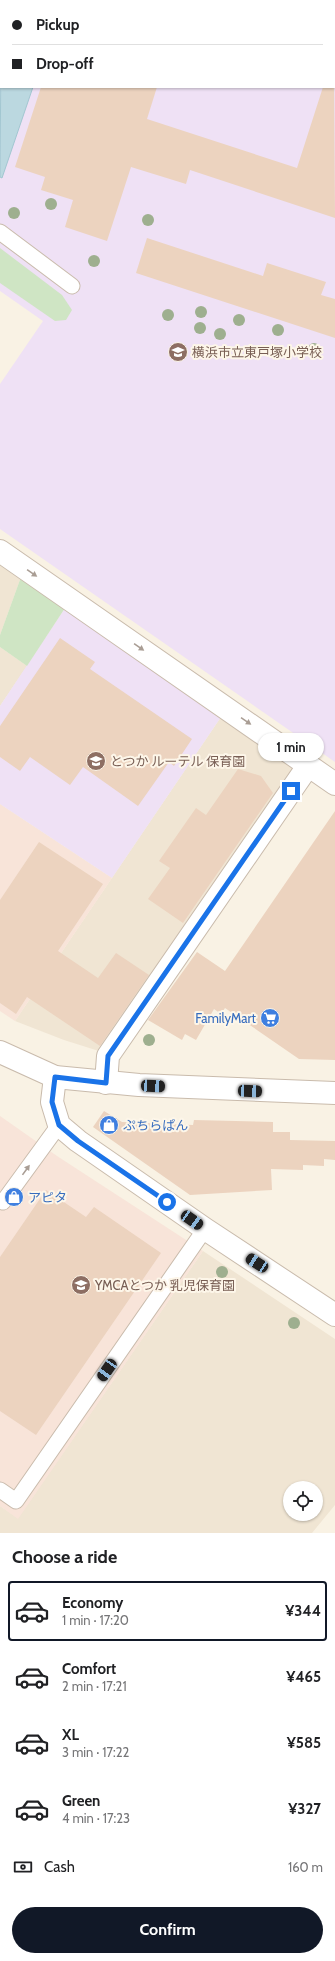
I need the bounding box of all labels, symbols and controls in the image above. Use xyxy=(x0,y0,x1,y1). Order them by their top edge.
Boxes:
text: Pickup xyxy=(36,16,79,34)
text: Drop-off xyxy=(36,55,94,73)
school or university icon: 横浜市立東戸塚小学校 xyxy=(167,341,189,363)
place label: 横浜市立東戸塚小学校 xyxy=(192,344,322,360)
one-way arrow xyxy=(27,569,37,577)
one-way arrow xyxy=(133,643,144,651)
one-way arrow xyxy=(241,717,251,725)
callout: 1 min xyxy=(258,733,324,761)
text: 1 min xyxy=(276,739,306,755)
school or university icon: とつか ルーテル 保育園 xyxy=(85,750,107,772)
place label: とつか ルーテル 保育園 xyxy=(110,753,245,769)
route end xyxy=(282,782,300,800)
supermarket icon: FamilyMart xyxy=(259,1007,281,1029)
place label: FamilyMart xyxy=(195,1010,257,1026)
car xyxy=(141,1079,165,1093)
car xyxy=(238,1085,262,1097)
shop icon: ぷちらぱん xyxy=(98,1114,120,1136)
place label: ぷちらぱん xyxy=(123,1117,188,1133)
one-way arrow xyxy=(22,1165,30,1175)
shop icon: アピタ xyxy=(3,1186,25,1208)
place label: アピタ xyxy=(28,1189,67,1205)
route start xyxy=(158,1193,176,1211)
car xyxy=(179,1208,205,1232)
car xyxy=(244,1251,270,1275)
school or university icon: YMCAとつか 乳児保育園 xyxy=(70,1274,92,1296)
place label: YMCAとつか 乳児保育園 xyxy=(94,1277,235,1293)
car xyxy=(95,1357,119,1383)
map controls xyxy=(283,1481,323,1521)
button: locate xyxy=(283,1481,323,1521)
text: Choose a ride xyxy=(12,1546,117,1568)
icon: car xyxy=(14,1593,50,1629)
text: Economy xyxy=(62,1594,123,1612)
text: ¥344 xyxy=(285,1602,321,1620)
text: 1 min · 17:20 xyxy=(62,1612,129,1628)
icon: car xyxy=(14,1659,50,1695)
text: Comfort xyxy=(62,1660,116,1678)
text: ¥465 xyxy=(286,1668,321,1686)
text: 2 min · 17:21 xyxy=(62,1678,127,1694)
icon: car xyxy=(14,1725,50,1761)
text: XL xyxy=(62,1726,79,1744)
text: ¥585 xyxy=(287,1734,321,1752)
text: 3 min · 17:22 xyxy=(62,1744,129,1760)
icon: car xyxy=(14,1791,50,1827)
text: Green xyxy=(62,1792,100,1810)
text: ¥327 xyxy=(288,1800,321,1818)
text: 4 min · 17:23 xyxy=(62,1810,130,1826)
icon: cash xyxy=(12,1856,34,1878)
text: Cash xyxy=(44,1858,75,1876)
text: 160 m xyxy=(288,1859,323,1875)
button: Confirm xyxy=(12,1907,323,1953)

